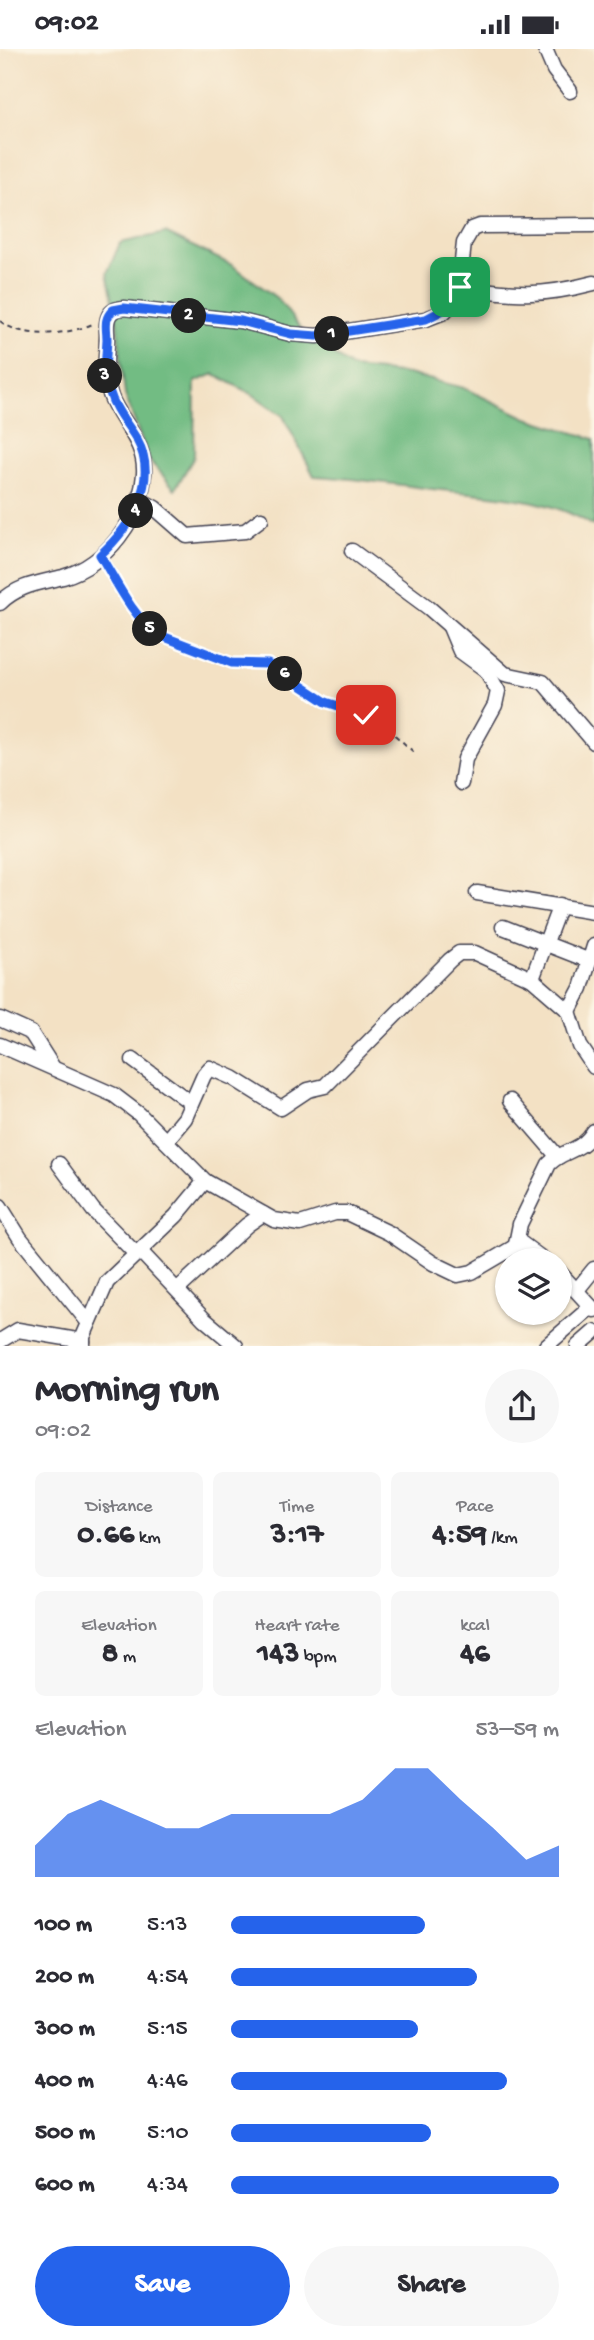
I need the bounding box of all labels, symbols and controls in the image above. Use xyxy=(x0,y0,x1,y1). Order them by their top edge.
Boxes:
text: 09:02 xyxy=(35,9,98,40)
pin xyxy=(430,257,490,317)
icon: arrive xyxy=(441,268,479,306)
pin: 2 xyxy=(172,299,206,333)
text: 2 xyxy=(184,304,193,327)
pin: 1 xyxy=(314,317,350,351)
text: 1 xyxy=(328,322,335,345)
pin: 3 xyxy=(88,359,122,393)
text: 3 xyxy=(100,364,109,387)
pin: 4 xyxy=(118,493,154,529)
text: 4 xyxy=(131,499,140,522)
pin: 5 xyxy=(132,611,168,647)
text: 5 xyxy=(145,617,155,640)
pin: 6 xyxy=(268,657,302,691)
text: 6 xyxy=(280,662,289,685)
pin xyxy=(336,685,396,745)
icon: check xyxy=(347,696,385,734)
map controls xyxy=(495,1248,572,1325)
button: layers xyxy=(495,1248,572,1325)
button: share xyxy=(485,1369,559,1443)
text: Morning run xyxy=(35,1370,219,1414)
text: 09:02 xyxy=(35,1418,91,1445)
text: Distance xyxy=(85,1496,153,1519)
text: Time xyxy=(280,1496,314,1519)
text: Pace xyxy=(456,1496,494,1519)
text: 0.66 xyxy=(77,1519,134,1554)
text: 3:17 xyxy=(271,1519,323,1554)
text: 4:59 xyxy=(432,1519,487,1554)
text: km xyxy=(134,1527,161,1550)
text: /km xyxy=(487,1527,518,1550)
text: Elevation xyxy=(81,1615,157,1638)
text: Heart rate xyxy=(254,1615,340,1638)
text: kcal xyxy=(460,1615,490,1638)
text: 8 xyxy=(102,1638,118,1673)
text: 143 xyxy=(257,1638,299,1673)
text: 46 xyxy=(460,1638,490,1673)
text: m xyxy=(118,1646,136,1669)
text: bpm xyxy=(299,1646,337,1669)
text: Elevation xyxy=(35,1717,126,1744)
text: 53–59 m xyxy=(475,1717,559,1744)
text: 100 m xyxy=(35,1912,92,1939)
text: 5:13 xyxy=(147,1912,188,1939)
text: 200 m xyxy=(35,1964,94,1991)
text: 4:54 xyxy=(147,1964,188,1991)
text: 300 m xyxy=(35,2016,95,2043)
text: 5:15 xyxy=(147,2016,188,2043)
text: 400 m xyxy=(35,2068,94,2095)
text: 4:46 xyxy=(147,2068,188,2095)
text: 500 m xyxy=(35,2120,95,2147)
text: 5:10 xyxy=(147,2120,189,2147)
text: 600 m xyxy=(35,2172,95,2199)
text: 4:34 xyxy=(147,2172,188,2199)
button: Save xyxy=(35,2246,290,2326)
button: Share xyxy=(304,2246,559,2326)

